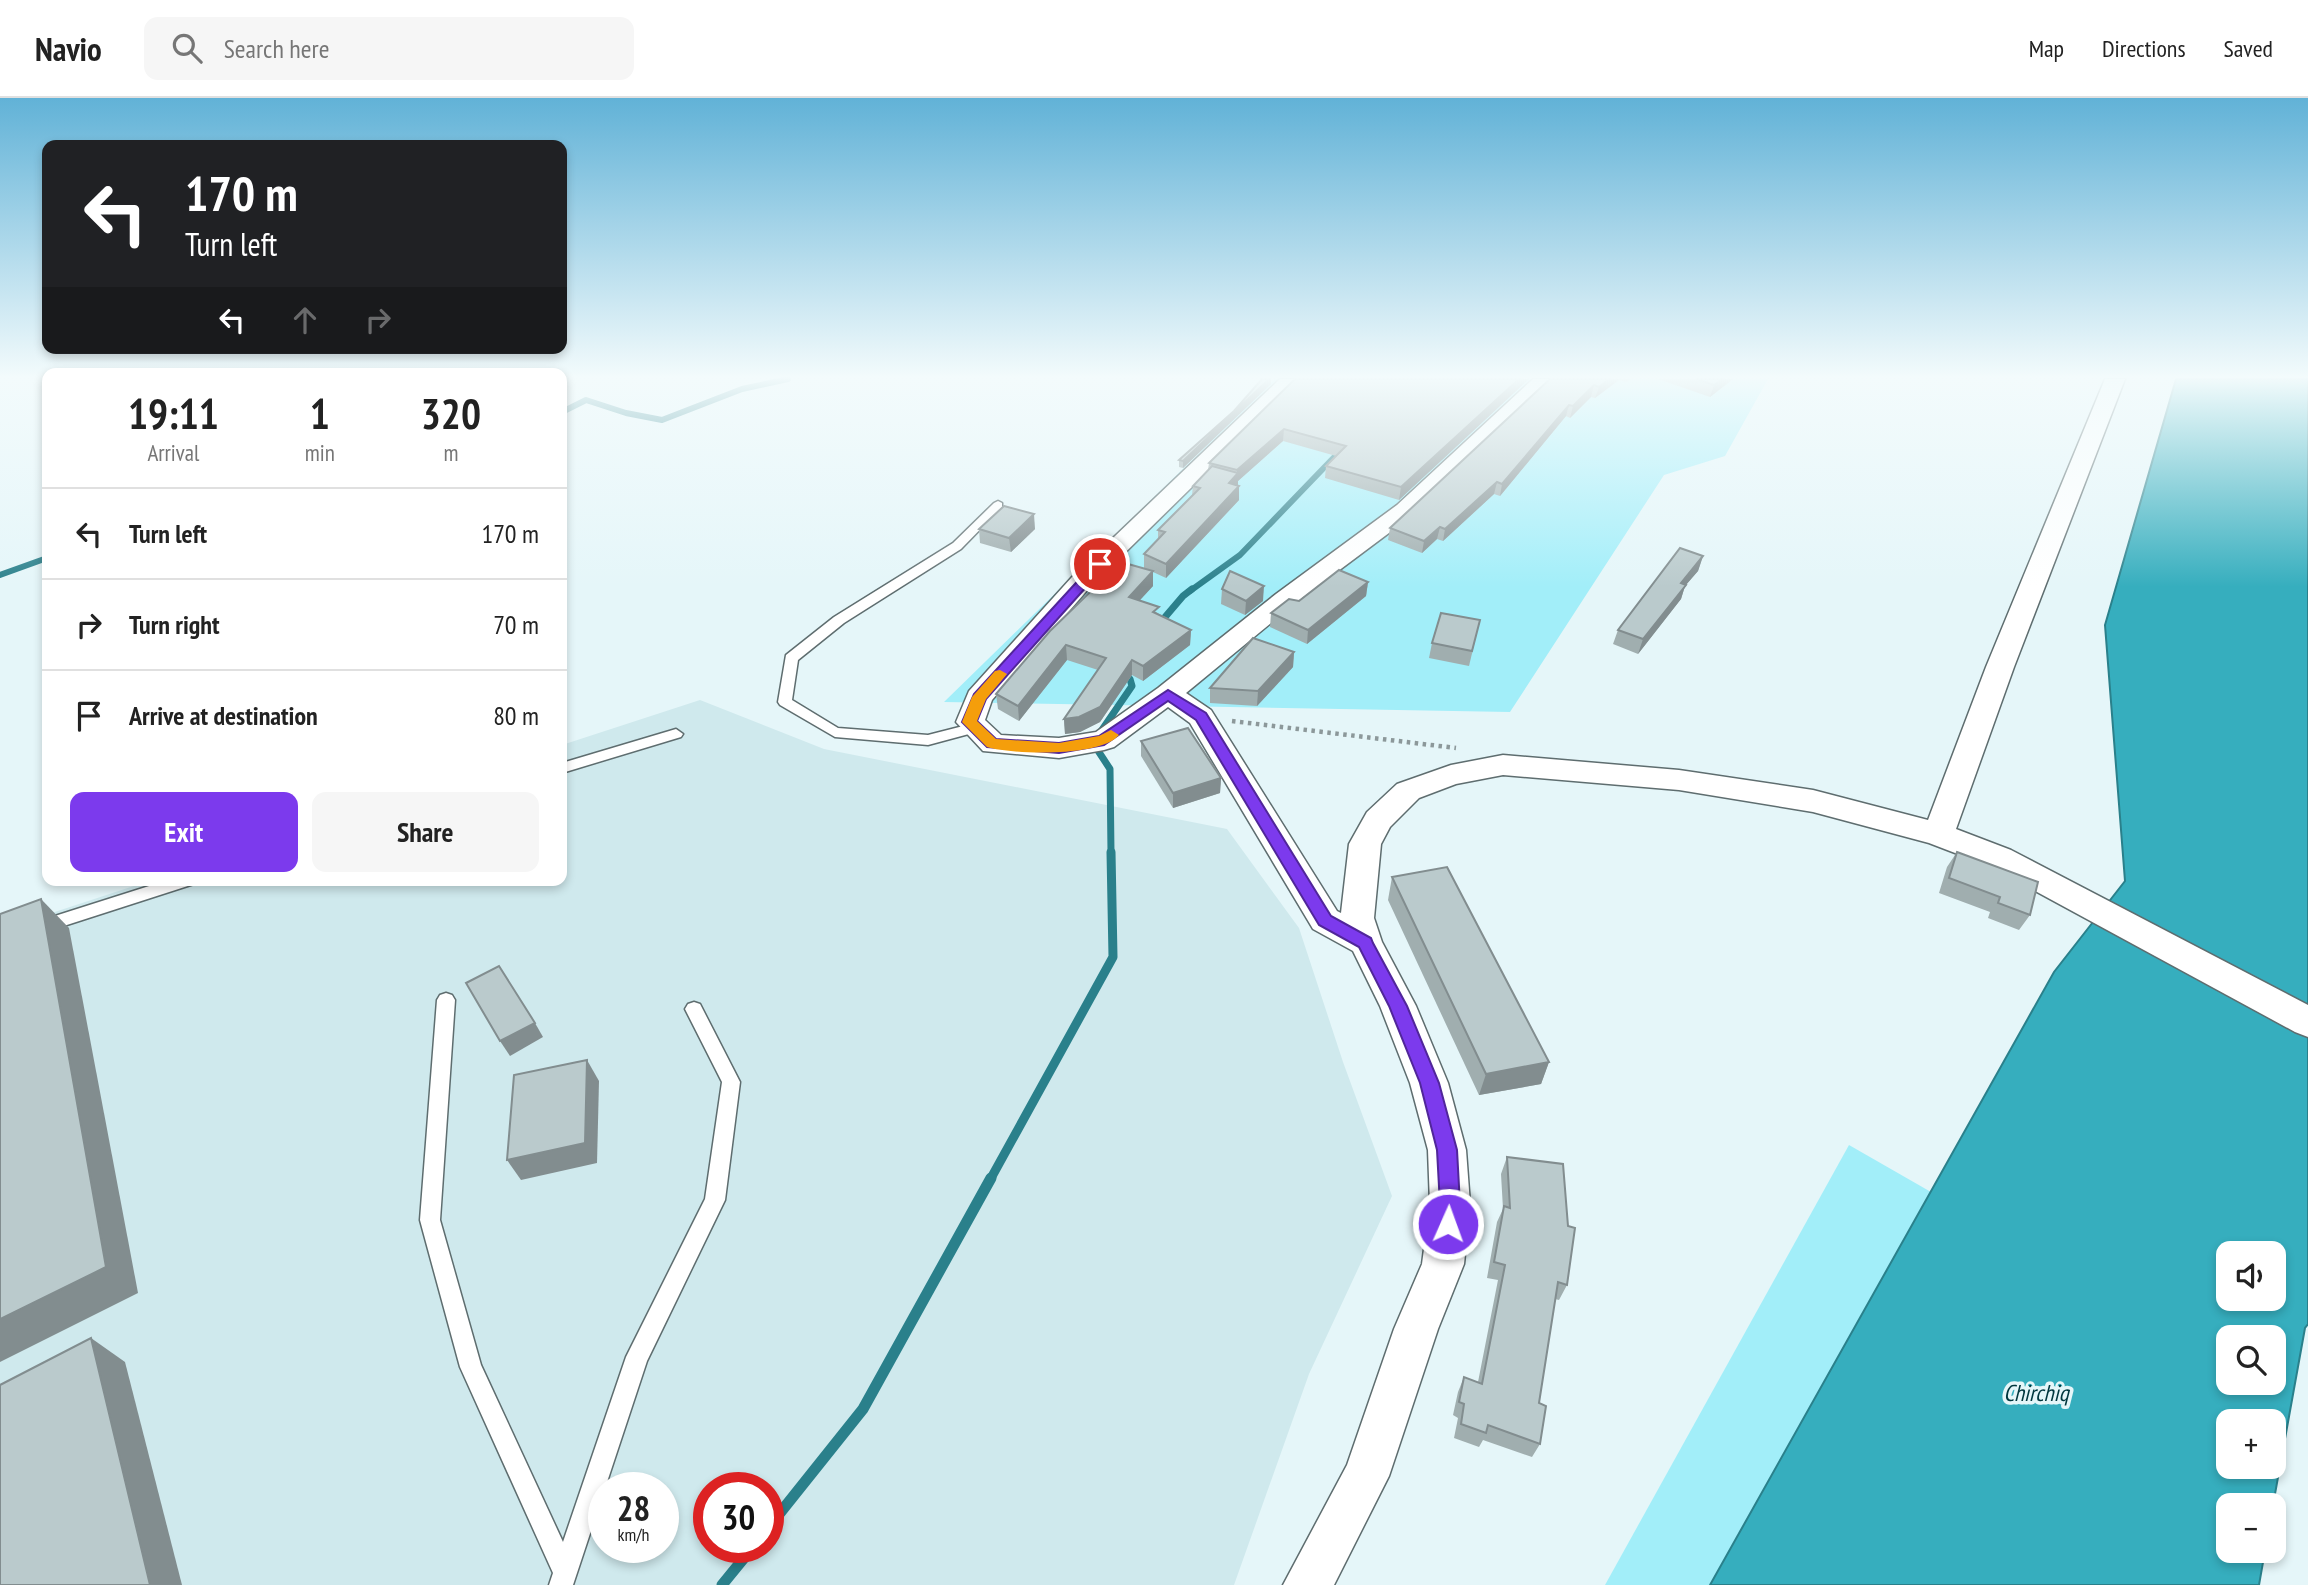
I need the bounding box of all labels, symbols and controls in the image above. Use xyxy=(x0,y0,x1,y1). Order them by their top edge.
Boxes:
search box xyxy=(144,17,634,80)
text: Navio xyxy=(35,27,102,70)
icon: search xyxy=(168,29,206,67)
text: Search here xyxy=(224,32,329,65)
text: Map xyxy=(2029,33,2064,64)
text: Directions xyxy=(2102,33,2186,64)
text: Saved xyxy=(2224,33,2273,64)
text: 170 m xyxy=(185,161,298,225)
icon: left xyxy=(70,168,161,259)
text: Turn left xyxy=(185,223,277,265)
icon: left xyxy=(213,301,251,339)
icon: ahead xyxy=(286,301,324,339)
icon: right xyxy=(359,301,397,339)
text: 19:11 xyxy=(128,386,219,441)
text: 1 xyxy=(310,386,330,441)
text: 320 xyxy=(421,386,481,441)
text: Arrival xyxy=(147,438,199,467)
text: min xyxy=(305,438,335,467)
text: m xyxy=(443,438,458,467)
icon: left xyxy=(70,515,108,553)
text: Turn left xyxy=(129,517,207,550)
text: 170 m xyxy=(481,517,539,550)
pin xyxy=(1070,534,1130,594)
icon: arrive xyxy=(1081,545,1119,583)
icon: right xyxy=(70,606,108,644)
text: Turn right xyxy=(129,608,220,641)
text: 70 m xyxy=(493,608,539,641)
icon: arrive xyxy=(70,697,108,735)
text: Arrive at destination xyxy=(129,699,318,732)
text: 80 m xyxy=(493,699,539,732)
button: Exit xyxy=(70,792,298,872)
button: Share xyxy=(312,792,539,872)
position arrow xyxy=(1411,1187,1485,1261)
map controls xyxy=(2216,1241,2286,1563)
button: sound xyxy=(2216,1241,2286,1311)
button: search xyxy=(2216,1325,2286,1395)
water label: Chirchiq xyxy=(2003,1378,2071,1407)
button: + xyxy=(2216,1409,2286,1479)
speed limit sign: 30 xyxy=(693,1472,784,1563)
text: 28 xyxy=(617,1485,650,1531)
button: − xyxy=(2216,1493,2286,1563)
text: km/h xyxy=(618,1523,649,1546)

